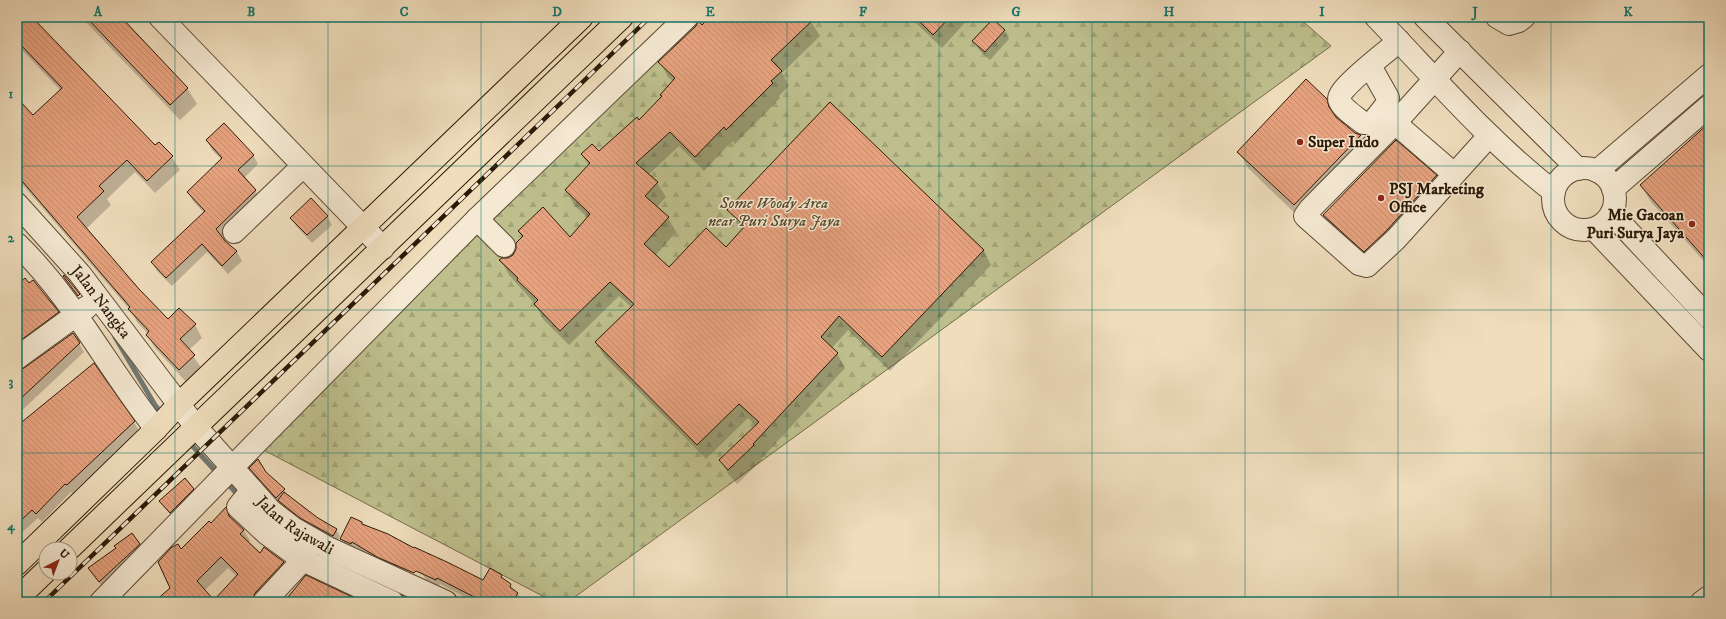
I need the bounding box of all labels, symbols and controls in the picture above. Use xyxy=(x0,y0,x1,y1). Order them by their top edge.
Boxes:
text: A xyxy=(93,4,103,20)
text: B xyxy=(247,4,255,20)
text: C xyxy=(400,4,409,20)
text: D xyxy=(552,4,562,20)
text: E xyxy=(705,4,715,20)
text: F xyxy=(859,4,868,20)
text: G xyxy=(1011,4,1021,20)
text: H xyxy=(1164,4,1175,20)
text: I xyxy=(1319,4,1325,20)
text: J xyxy=(1470,4,1478,21)
text: K xyxy=(1623,4,1633,20)
text: 1 xyxy=(9,86,14,102)
place label: Super Indo xyxy=(1308,132,1379,152)
marker: Super Indo xyxy=(1295,137,1305,147)
place label: PSJ Marketing Office xyxy=(1389,179,1485,217)
park label: Some Woody Area near Puri Surya Jaya xyxy=(708,193,840,231)
marker: PSJ Marketing Office xyxy=(1376,193,1386,203)
place label: Mie Gacoan Puri Surya Jaya xyxy=(1586,205,1685,243)
marker: Mie Gacoan Puri Surya Jaya xyxy=(1687,219,1697,229)
text: 2 xyxy=(8,230,15,246)
street label: Jalan Nangka xyxy=(66,259,135,343)
text: 3 xyxy=(9,374,14,390)
street label: Jalan Rajawali xyxy=(251,490,337,559)
text: 4 xyxy=(6,518,15,535)
north arrow xyxy=(38,541,78,581)
text: U xyxy=(56,546,72,563)

